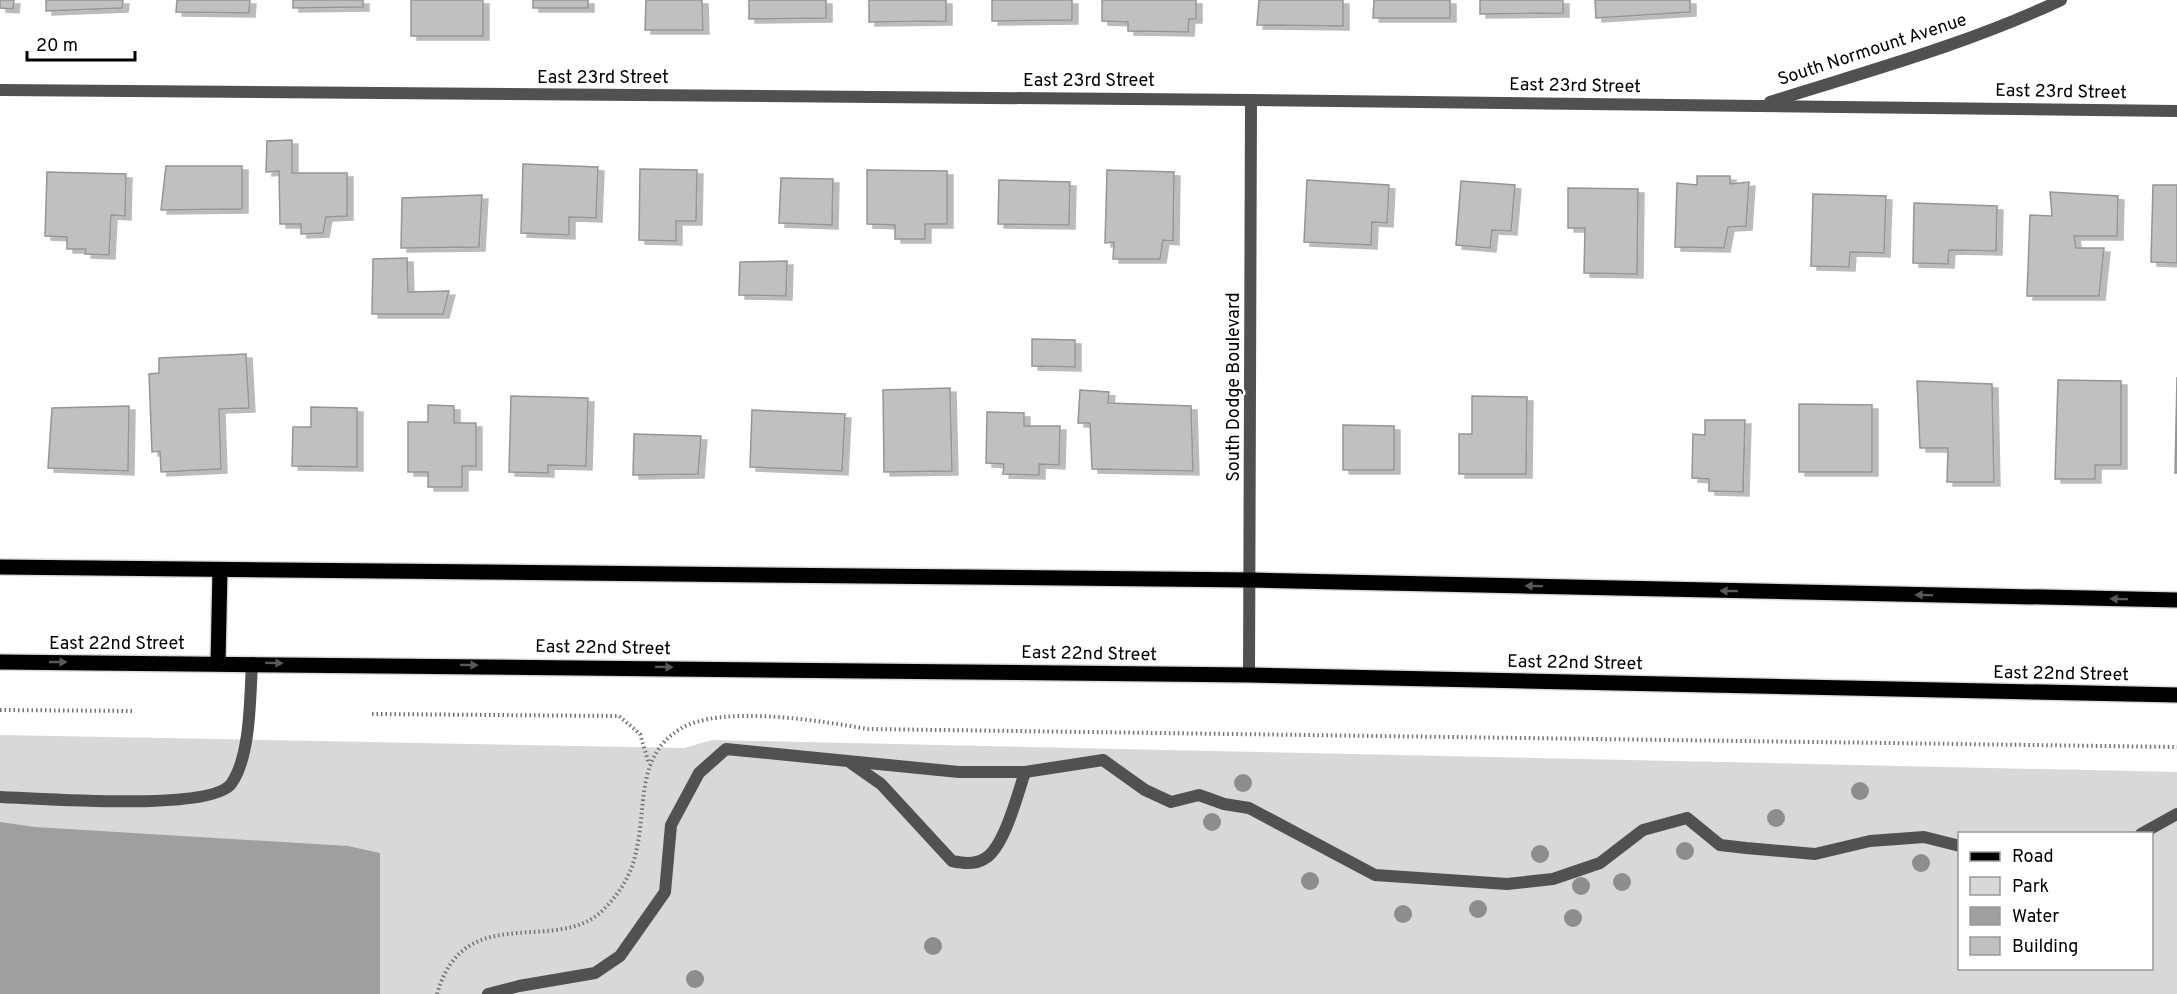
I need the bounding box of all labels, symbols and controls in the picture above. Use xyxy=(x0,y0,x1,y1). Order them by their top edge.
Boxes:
street label: South Normount Avenue xyxy=(1775,9,1970,92)
scale bar xyxy=(27,24,135,62)
text: 20 m xyxy=(36,35,78,58)
street label: East 23rd Street xyxy=(537,67,669,90)
street label: East 23rd Street xyxy=(1023,70,1155,93)
street label: East 23rd Street xyxy=(1509,74,1641,99)
street label: East 23rd Street xyxy=(1995,80,2127,105)
street label: South Dodge Boulevard xyxy=(1223,292,1246,482)
one-way arrow xyxy=(1524,582,1543,591)
one-way arrow xyxy=(1719,586,1738,595)
one-way arrow xyxy=(1914,590,1933,600)
one-way arrow xyxy=(2109,594,2128,604)
street label: East 22nd Street xyxy=(49,633,185,656)
street label: East 22nd Street xyxy=(535,636,671,661)
street label: East 22nd Street xyxy=(1021,642,1157,667)
street label: East 22nd Street xyxy=(1507,651,1643,676)
one-way arrow xyxy=(49,657,68,667)
one-way arrow xyxy=(265,658,284,668)
one-way arrow xyxy=(460,660,479,670)
street label: East 22nd Street xyxy=(1993,662,2129,687)
one-way arrow xyxy=(655,663,674,672)
legend xyxy=(1958,832,2153,970)
text: Road xyxy=(2012,846,2054,869)
text: Park xyxy=(2012,876,2049,899)
text: Water xyxy=(2012,906,2059,929)
text: Building xyxy=(2012,936,2078,959)

